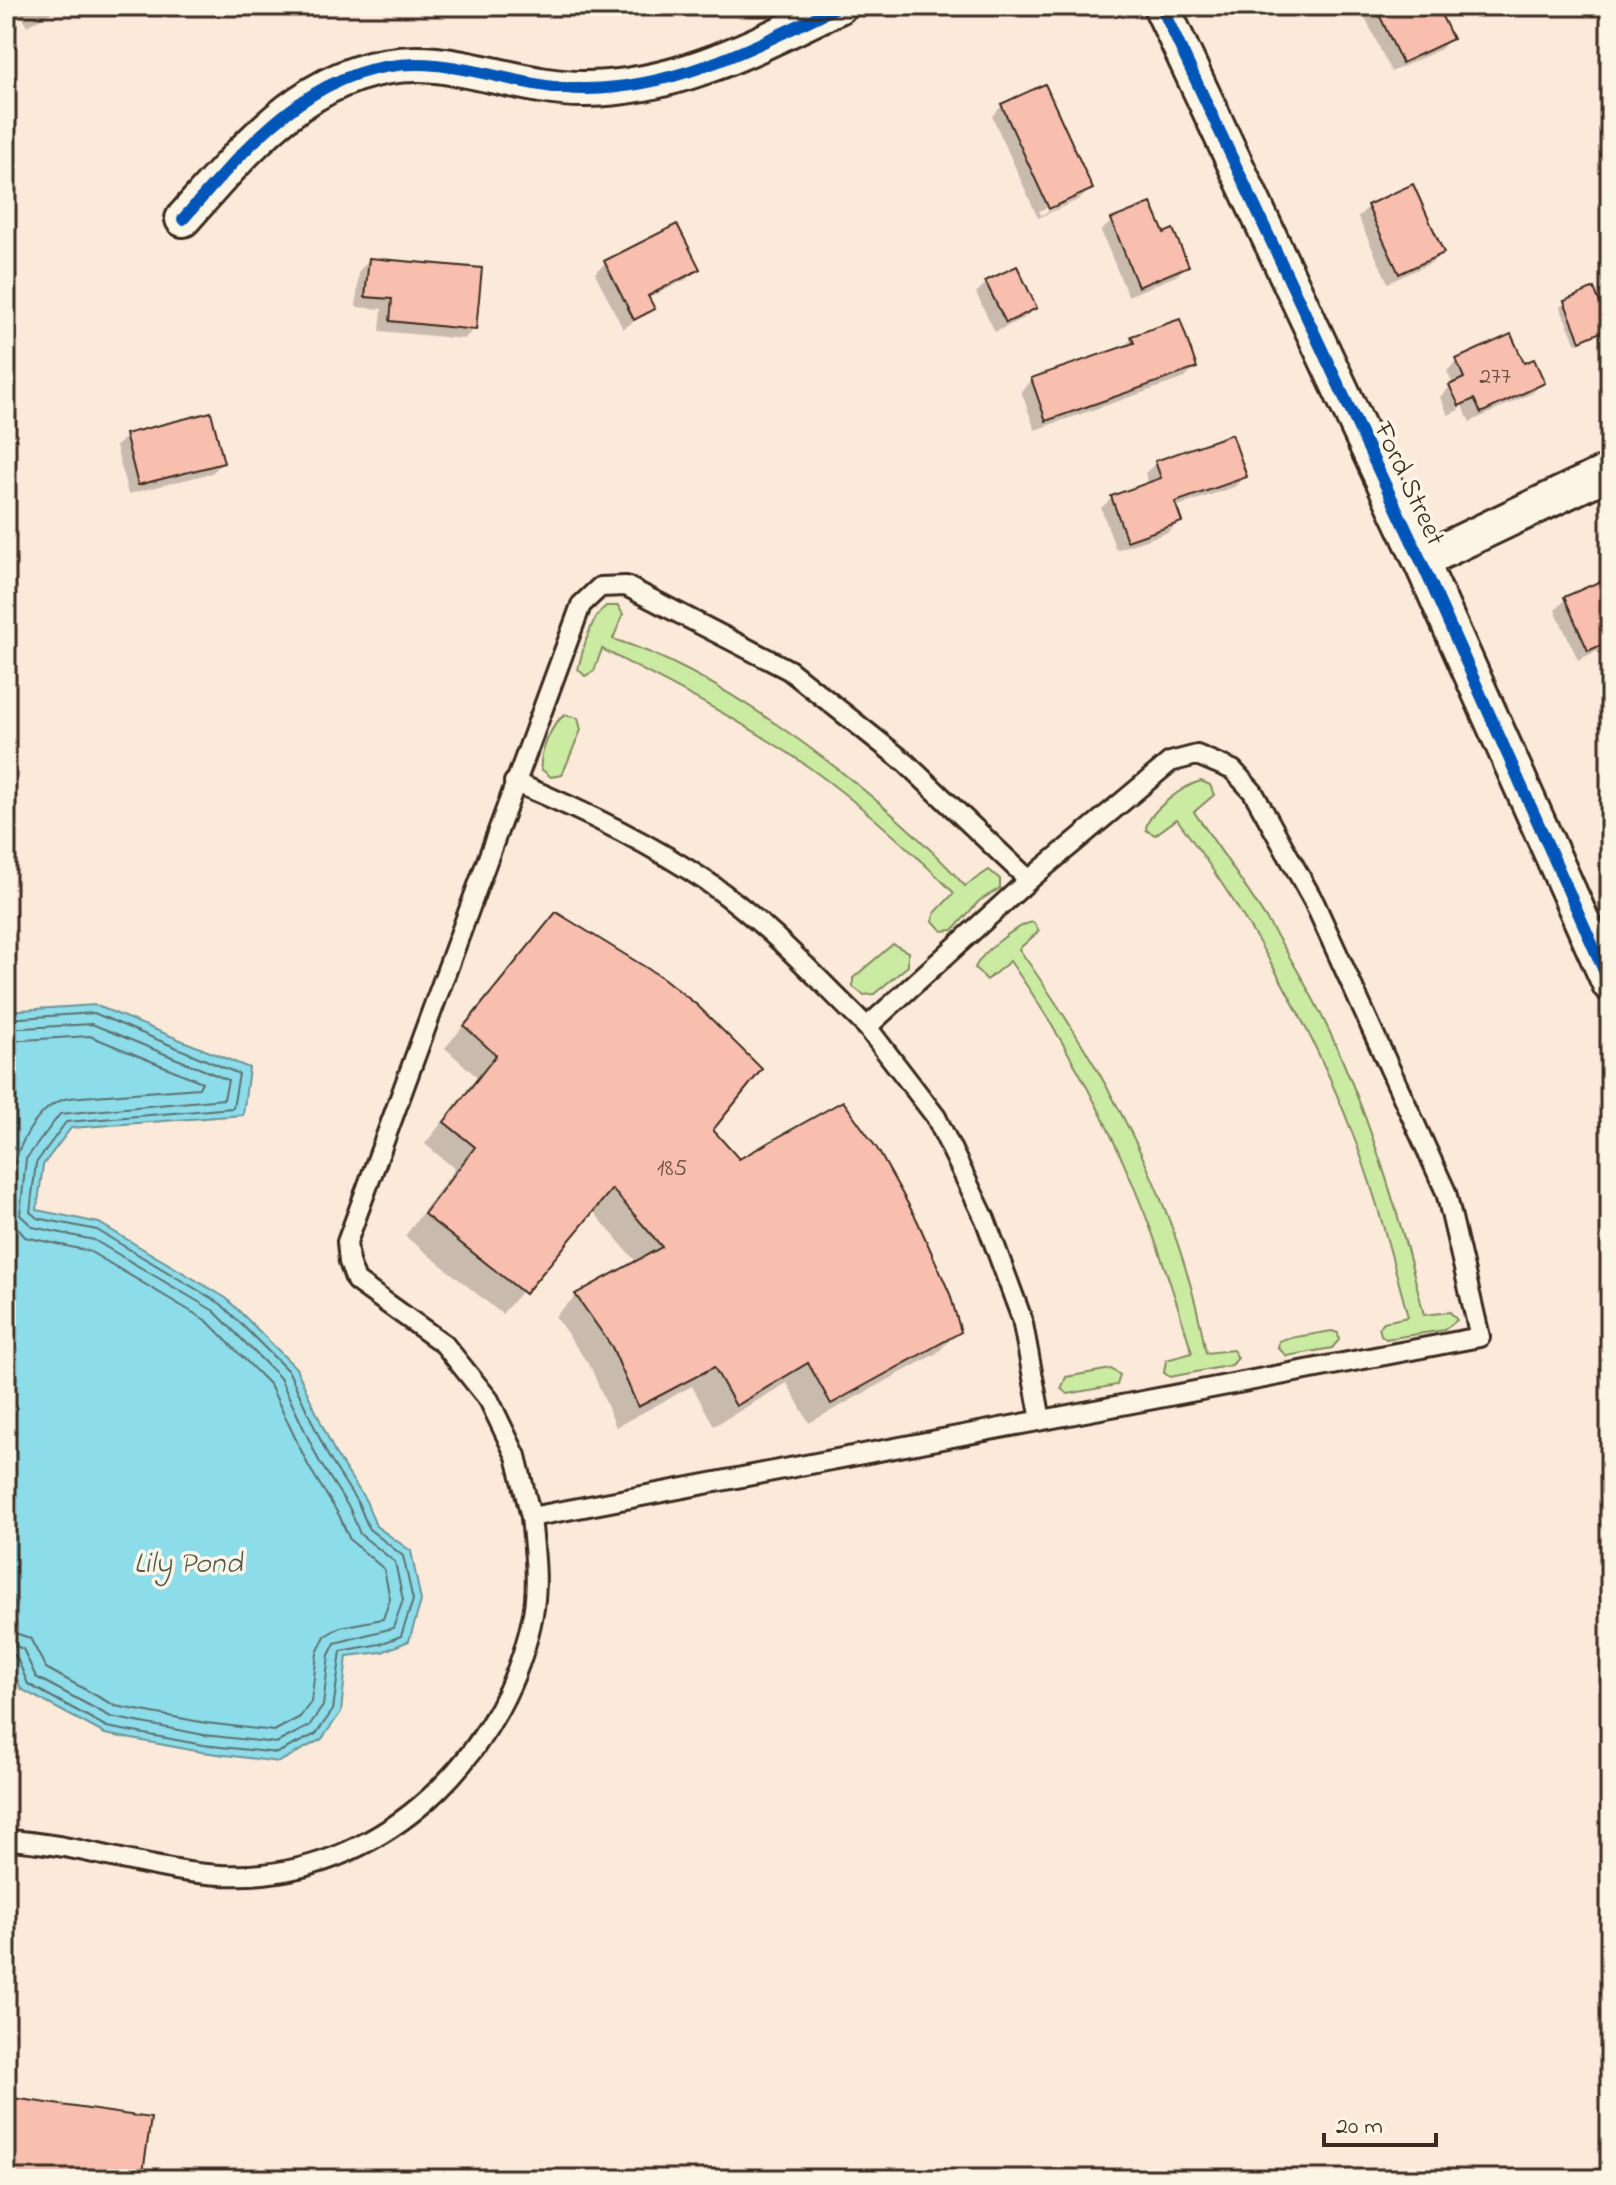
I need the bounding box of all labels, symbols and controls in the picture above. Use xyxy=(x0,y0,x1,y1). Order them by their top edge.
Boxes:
house number: 277 xyxy=(1479,360,1511,395)
street label: Ford Street xyxy=(1361,415,1454,553)
house number: 185 xyxy=(657,1152,687,1187)
water label: Lily Pond xyxy=(134,1543,243,1587)
scale bar xyxy=(1324,2097,1436,2147)
text: 20 m xyxy=(1336,2110,1383,2145)

